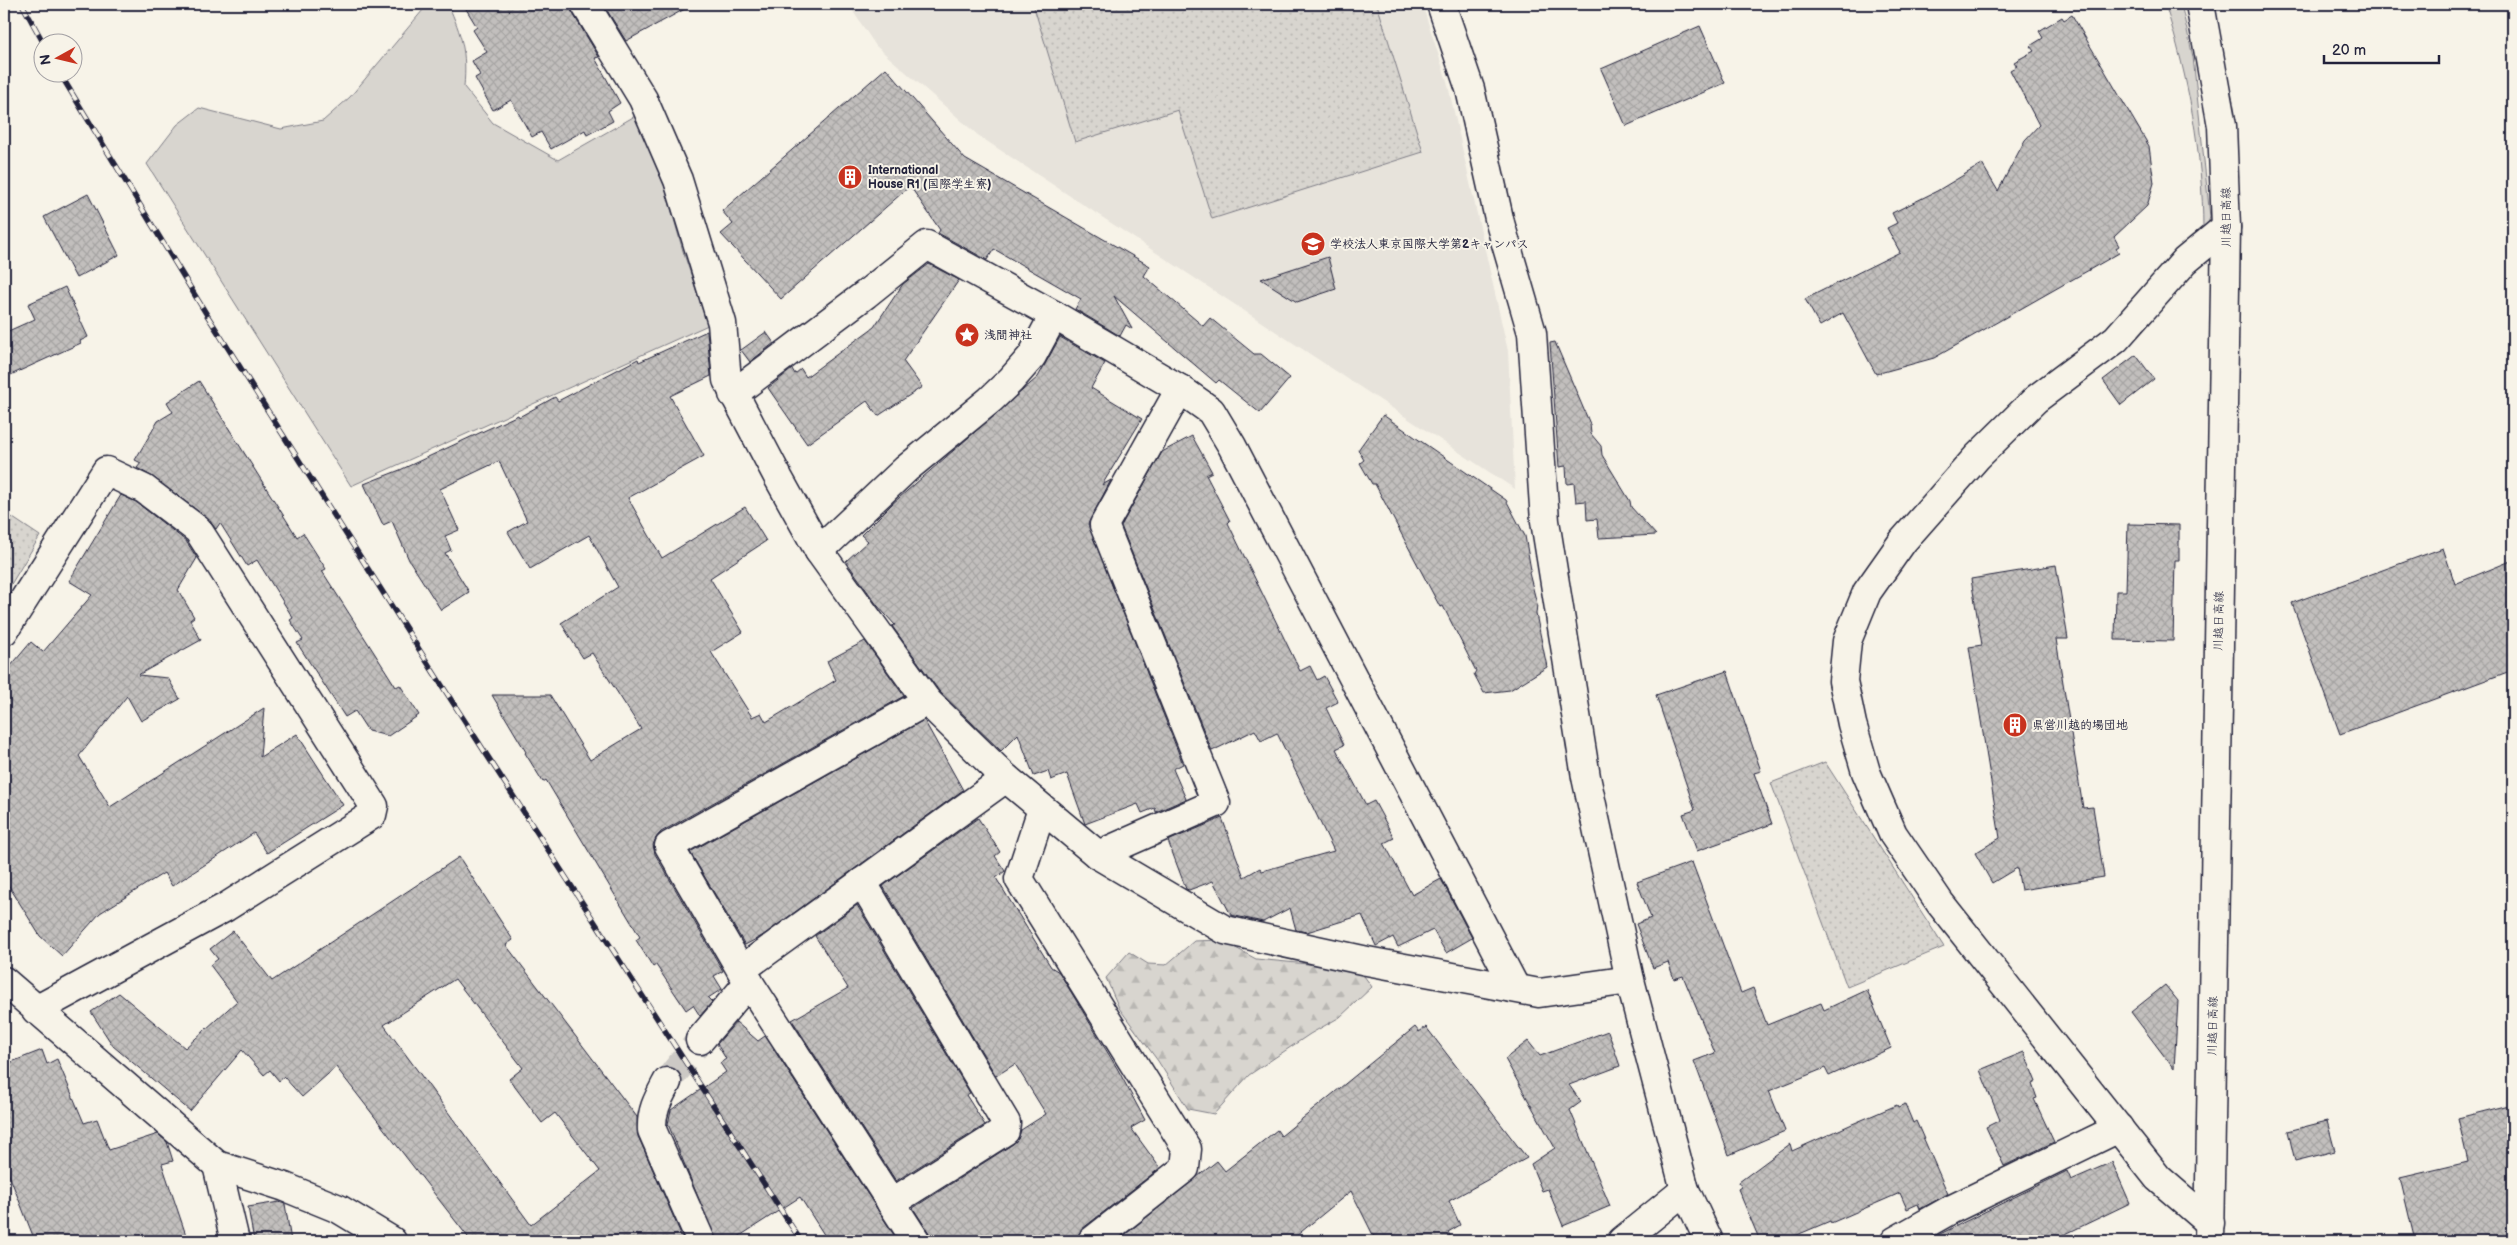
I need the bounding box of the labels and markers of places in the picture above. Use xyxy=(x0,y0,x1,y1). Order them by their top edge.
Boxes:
place label: International House R1 (国際学生寮) xyxy=(868,163,991,192)
building icon: International House R1 (国際学生寮) xyxy=(837,164,863,190)
school or university icon: 学校法人東京国際大学第2キャンパス xyxy=(1300,231,1326,257)
place label: 学校法人東京国際大学第2キャンパス xyxy=(1330,237,1529,252)
place icon: 浅間神社 xyxy=(954,322,980,348)
place label: 浅間神社 xyxy=(984,328,1032,343)
building icon: 県営川越的場団地 xyxy=(2002,712,2028,738)
place label: 県営川越的場団地 xyxy=(2032,718,2128,733)

